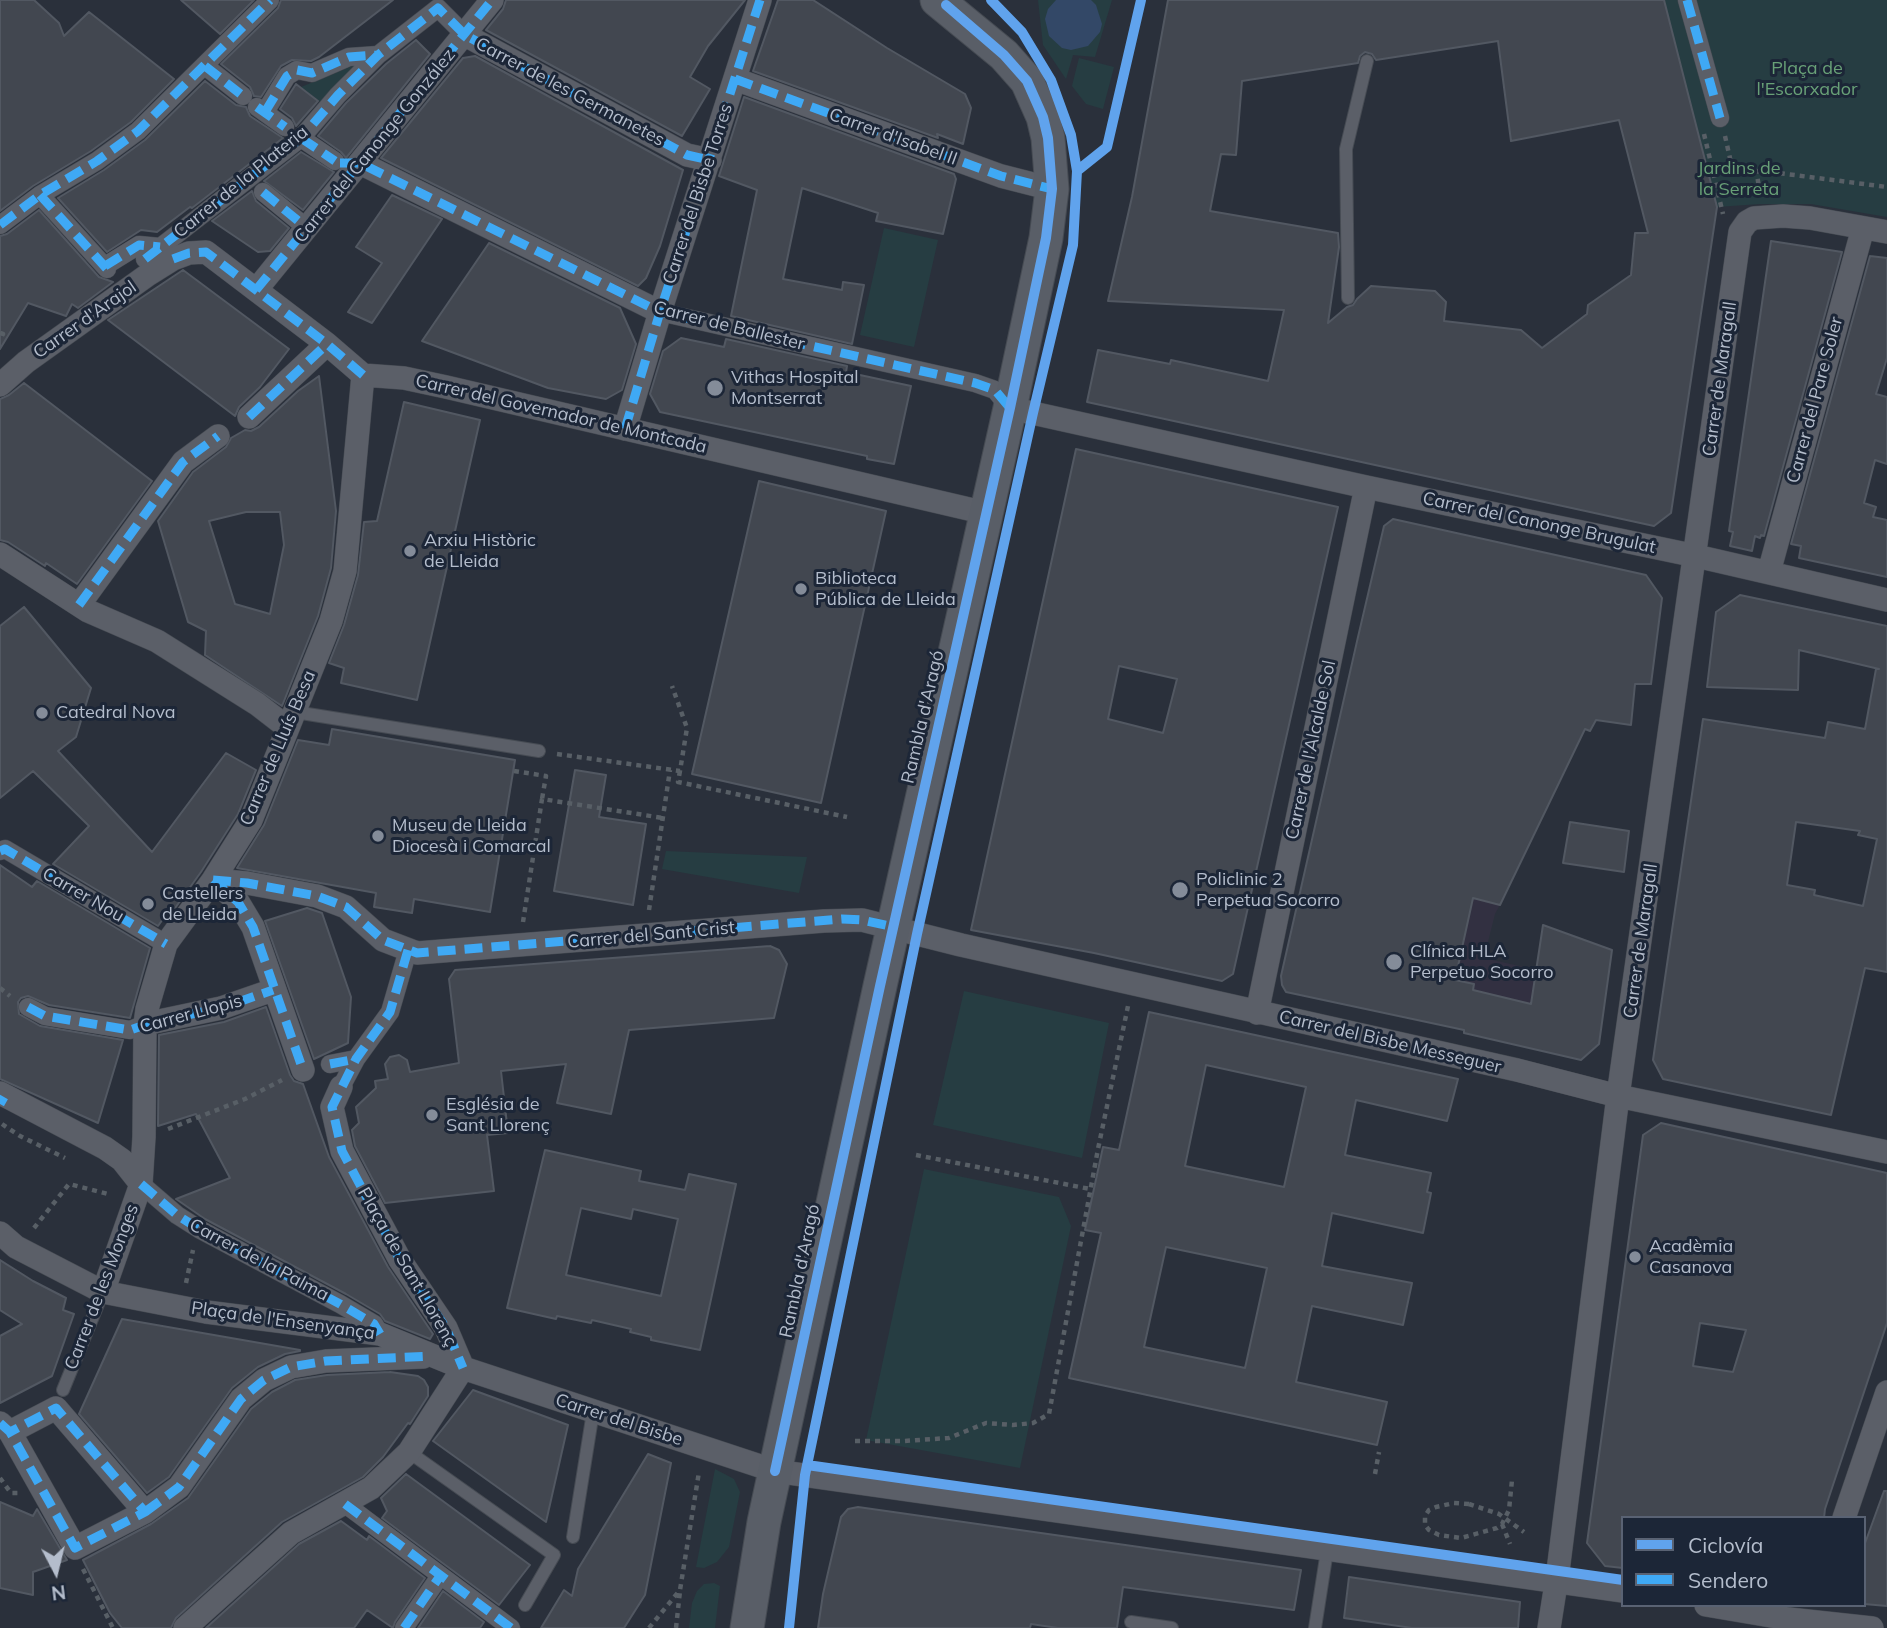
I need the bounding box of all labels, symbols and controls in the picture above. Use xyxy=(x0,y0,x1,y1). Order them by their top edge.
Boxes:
street label: Carrer de les Germanetes xyxy=(472,33,668,151)
street label: Carrer del Canonge González xyxy=(290,45,460,247)
park label: Plaça de l'Escorxador xyxy=(1756,58,1858,100)
street label: Carrer del Bisbe Torres xyxy=(659,101,737,287)
street label: Carrer d'Isabel II xyxy=(826,104,960,170)
street label: Carrer de la Plateria xyxy=(170,121,312,243)
park label: Jardins de la Serreta xyxy=(1698,158,1780,200)
street label: Carrer d'Arajol xyxy=(29,276,141,364)
street label: Carrer de Ballester xyxy=(651,297,807,355)
street label: Carrer de Maragall xyxy=(1698,300,1742,458)
street label: Carrer del Pare Soler xyxy=(1782,314,1848,486)
place label: Vithas Hospital Montserrat xyxy=(731,367,859,410)
street label: Carrer del Governador de Montcada xyxy=(413,370,709,458)
marker: Vithas Hospital Montserrat xyxy=(705,378,725,398)
street label: Carrer del Canonge Brugulat xyxy=(1421,488,1657,558)
place label: Arxiu Històric de Lleida xyxy=(424,530,536,572)
marker: Arxiu Històric de Lleida xyxy=(402,543,418,559)
place label: Biblioteca Pública de Lleida xyxy=(815,568,956,610)
marker: Biblioteca Pública de Lleida xyxy=(793,581,809,597)
street label: Rambla d'Aragó xyxy=(897,648,949,786)
street label: Carrer de l'Alcalde Sol xyxy=(1281,658,1341,842)
street label: Carrer de Lluís Besa xyxy=(236,667,320,829)
place label: Catedral Nova xyxy=(56,702,176,724)
marker: Catedral Nova xyxy=(34,705,50,721)
place label: Museu de Lleida Diocesà i Comarcal xyxy=(392,815,551,858)
marker: Museu de Lleida Diocesà i Comarcal xyxy=(370,828,386,844)
street label: Carrer de Maragall xyxy=(1619,862,1663,1020)
street label: Carrer Nou xyxy=(38,863,128,927)
place label: Policlinic 2 Perpetua Socorro xyxy=(1196,869,1340,912)
marker: Policlinic 2 Perpetua Socorro xyxy=(1170,880,1190,900)
place label: Castellers de Lleida xyxy=(162,883,243,926)
marker: Castellers de Lleida xyxy=(140,896,156,912)
street label: Carrer del Sant Crist xyxy=(566,917,736,953)
place label: Clínica HLA Perpetuo Socorro xyxy=(1410,941,1554,984)
marker: Clínica HLA Perpetuo Socorro xyxy=(1384,952,1404,972)
street label: Carrer Llopis xyxy=(137,990,245,1038)
street label: Carrer del Bisbe Messeguer xyxy=(1277,1006,1503,1078)
place label: Església de Sant Llorenç xyxy=(446,1094,550,1136)
marker: Església de Sant Llorenç xyxy=(424,1107,440,1123)
street label: Plaça de Sant Llorenç xyxy=(353,1184,461,1350)
street label: Carrer de les Monges xyxy=(60,1201,144,1373)
street label: Rambla d'Aragó xyxy=(775,1202,825,1340)
street label: Carrer de la Palma xyxy=(186,1214,332,1306)
place label: Acadèmia Casanova xyxy=(1649,1236,1733,1278)
marker: Acadèmia Casanova xyxy=(1627,1249,1643,1265)
street label: Plaça de l'Ensenyança xyxy=(190,1297,376,1345)
street label: Carrer del Bisbe xyxy=(553,1389,685,1451)
legend xyxy=(1621,1516,1866,1607)
text: Ciclovía xyxy=(1688,1532,1763,1558)
north arrow xyxy=(21,1537,91,1607)
text: Sendero xyxy=(1688,1567,1768,1593)
text: N xyxy=(50,1580,67,1606)

